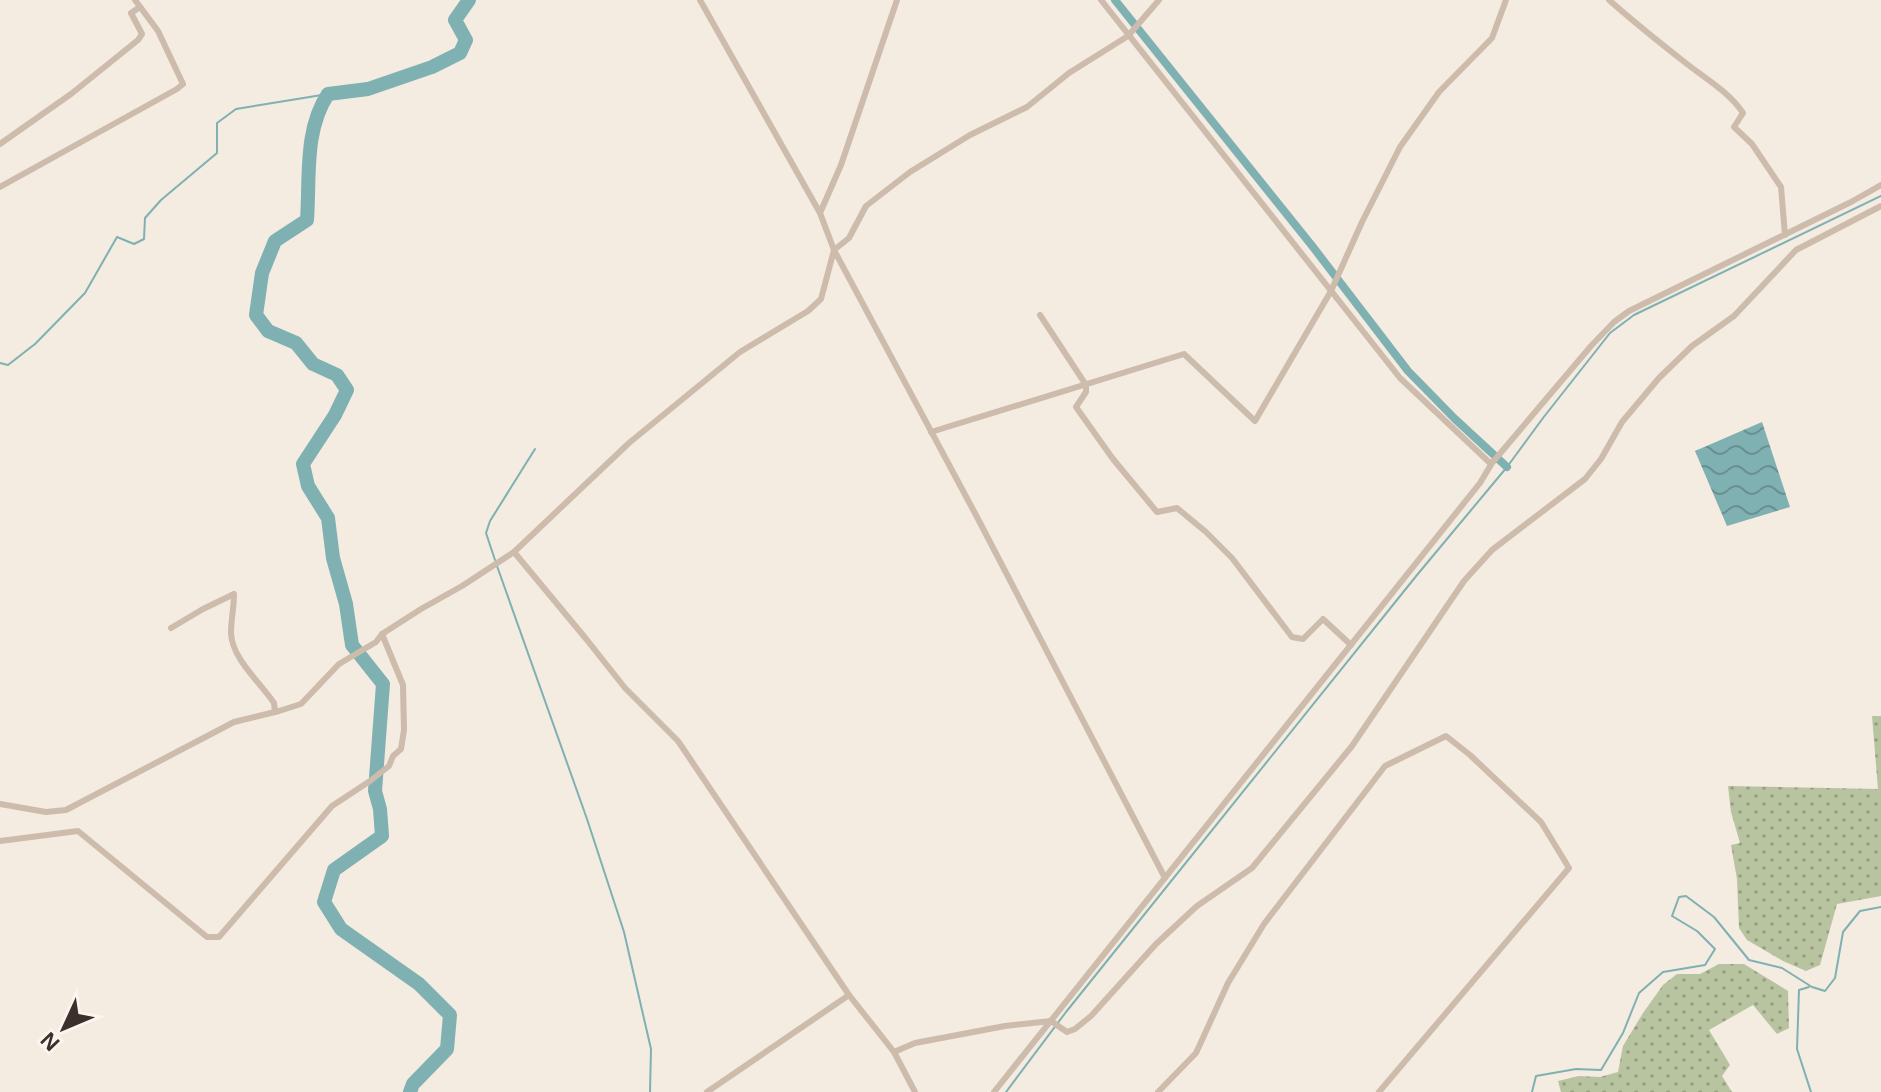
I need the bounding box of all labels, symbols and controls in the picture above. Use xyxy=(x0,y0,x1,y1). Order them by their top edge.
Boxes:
north arrow xyxy=(24,988,104,1068)
text: N xyxy=(35,1027,64,1056)

